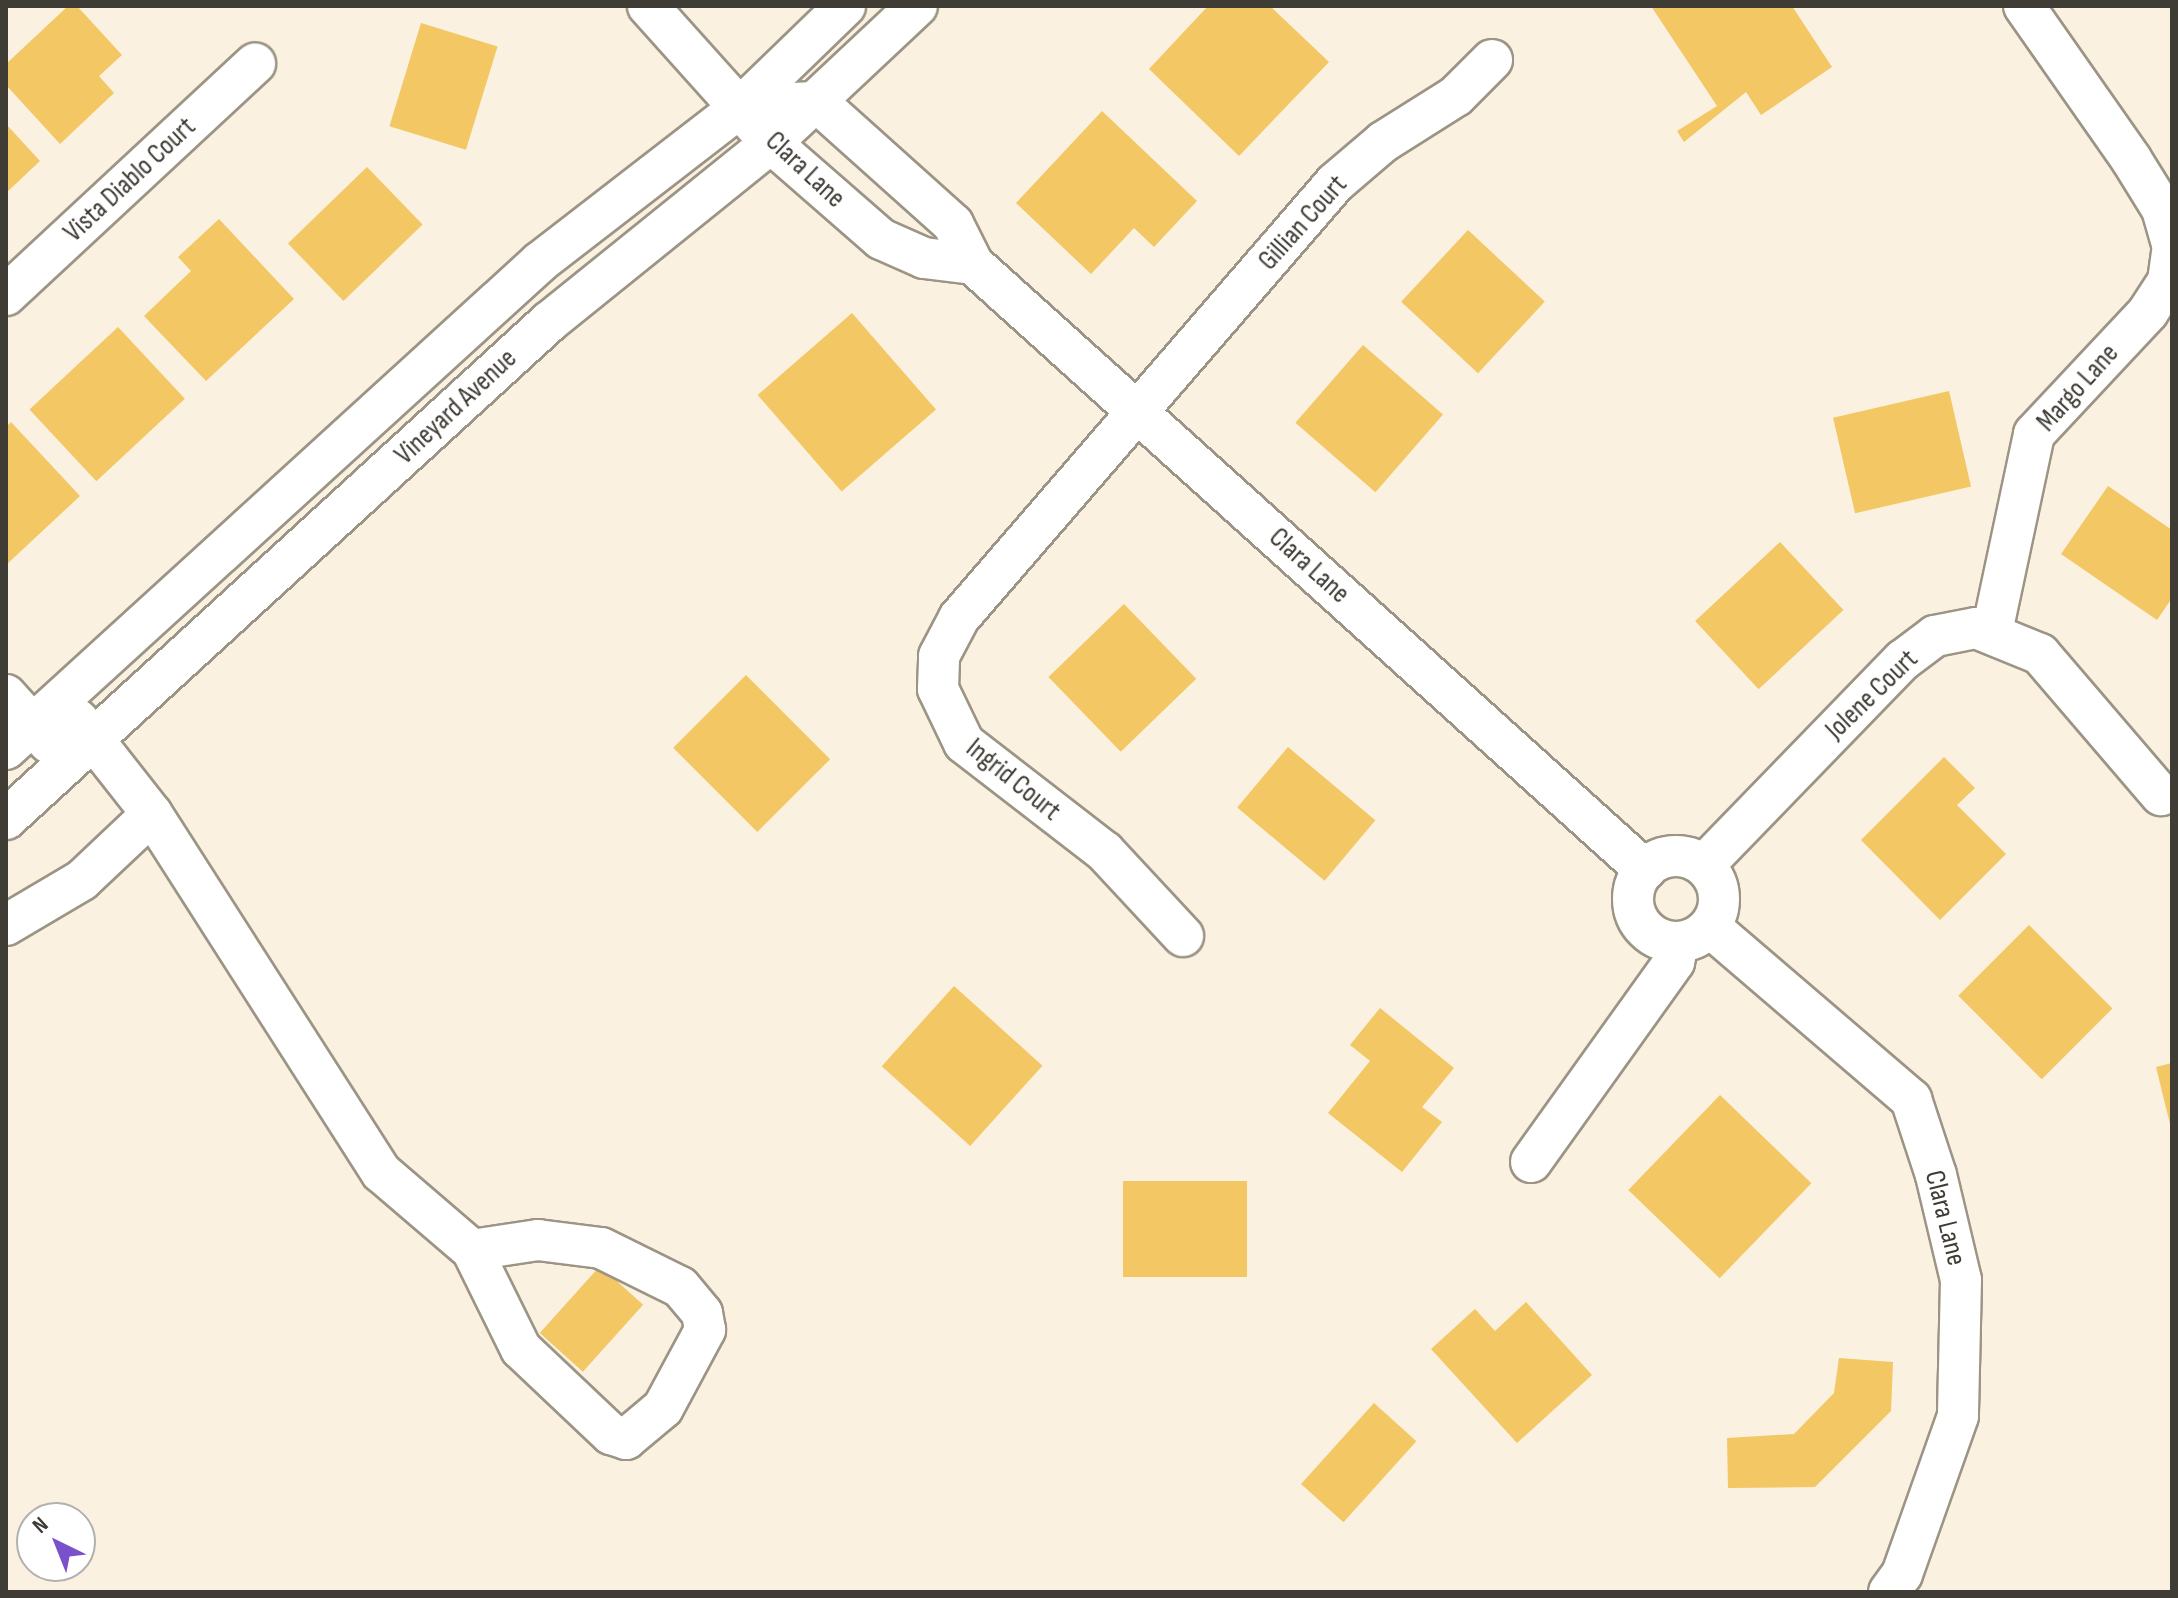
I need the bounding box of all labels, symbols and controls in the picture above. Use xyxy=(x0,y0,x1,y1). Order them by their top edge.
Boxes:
street label: Vista Diablo Court xyxy=(57,111,203,249)
street label: Clara Lane xyxy=(758,125,852,215)
street label: Gillian Court xyxy=(1252,169,1354,277)
street label: Margo Lane xyxy=(2030,337,2126,439)
street label: Vineyard Avenue xyxy=(388,342,524,472)
street label: Clara Lane xyxy=(1262,521,1356,611)
street label: Jolene Court xyxy=(1819,643,1925,747)
street label: Ingrid Court xyxy=(959,732,1067,828)
street label: Clara Lane xyxy=(1917,1167,1973,1269)
north arrow xyxy=(16,1502,96,1582)
text: N xyxy=(27,1512,54,1539)

